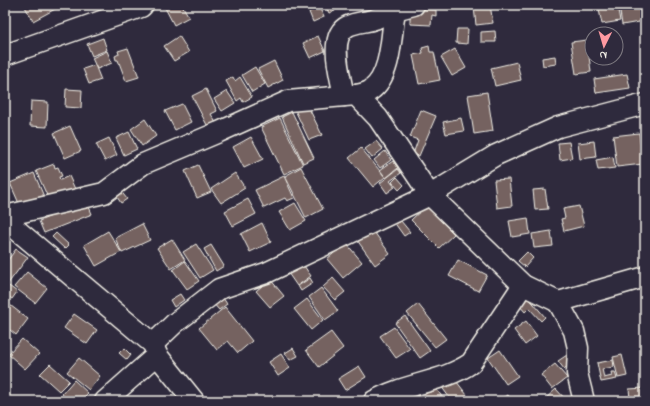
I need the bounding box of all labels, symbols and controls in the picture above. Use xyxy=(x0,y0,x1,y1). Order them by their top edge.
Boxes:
north arrow xyxy=(584,26,624,66)
text: N xyxy=(599,47,608,63)

